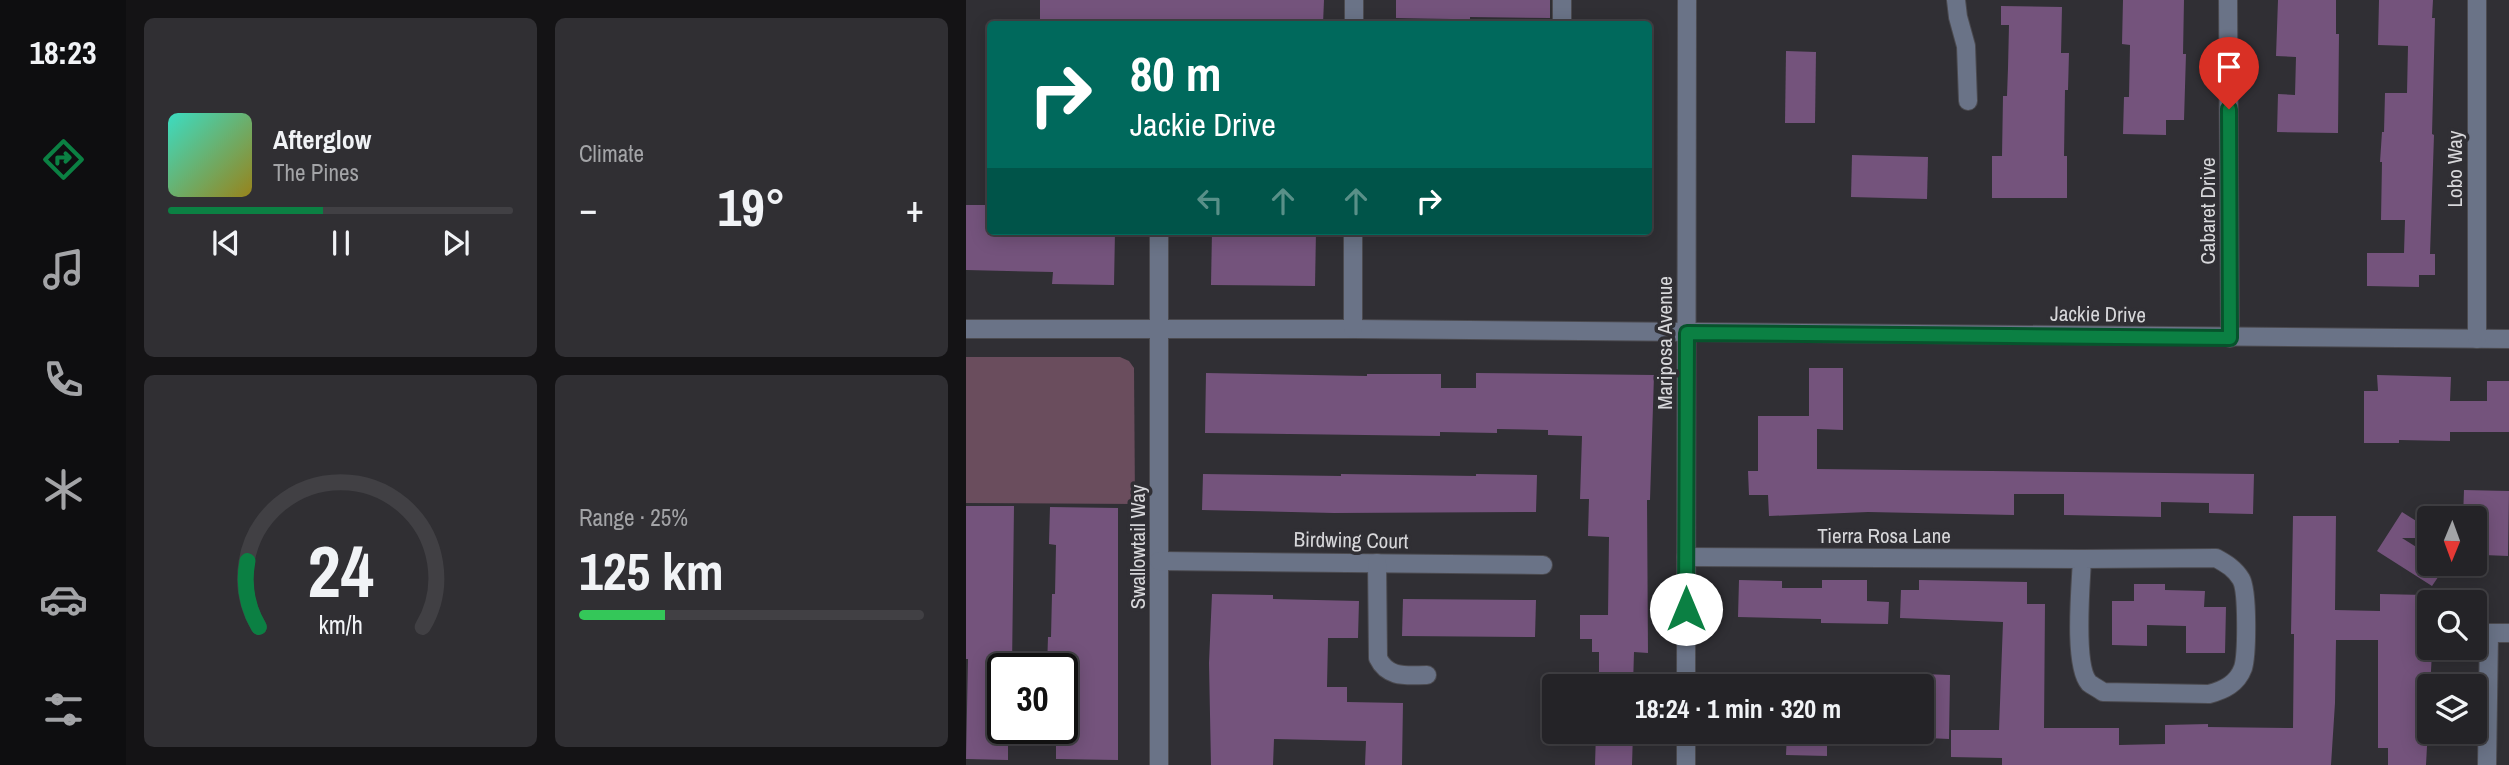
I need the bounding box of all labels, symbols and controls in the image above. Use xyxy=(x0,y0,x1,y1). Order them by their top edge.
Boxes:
text: 18:23 xyxy=(29,31,97,74)
pin xyxy=(2199,37,2259,109)
text: 80 m xyxy=(1130,40,1222,106)
icon: arrive xyxy=(2210,48,2248,86)
icon: right xyxy=(1015,49,1106,140)
text: Jackie Drive xyxy=(1130,103,1276,146)
text: Afterglow xyxy=(273,122,371,157)
street label: Lobo Way xyxy=(2440,130,2469,207)
icon: directions xyxy=(39,135,88,184)
text: Climate xyxy=(579,138,644,169)
text: The Pines xyxy=(273,157,359,188)
street label: Cabaret Drive xyxy=(2193,157,2222,265)
text: 19° xyxy=(717,172,786,242)
icon: left xyxy=(1191,182,1229,220)
icon: ahead xyxy=(1264,182,1302,220)
icon: ahead xyxy=(1337,182,1375,220)
icon: right xyxy=(1410,182,1448,220)
text: − xyxy=(579,183,597,234)
text: + xyxy=(906,183,924,234)
icon: previous xyxy=(207,224,245,262)
icon: pause xyxy=(322,224,360,262)
icon: next xyxy=(437,224,475,262)
icon: music xyxy=(39,245,88,294)
street label: Mariposa Avenue xyxy=(1650,276,1679,410)
street label: Jackie Drive xyxy=(2050,299,2146,329)
icon: phone xyxy=(39,355,88,404)
icon: climate xyxy=(39,465,88,514)
street label: Swallowtail Way xyxy=(1123,484,1152,609)
text: Range · 25% xyxy=(579,502,688,533)
north arrow xyxy=(2417,506,2487,576)
map controls xyxy=(2417,506,2487,744)
street label: Tierra Rosa Lane xyxy=(1817,521,1951,550)
text: 24 xyxy=(307,522,374,620)
street label: Birdwing Court xyxy=(1293,524,1409,556)
text: 125 km xyxy=(579,536,724,606)
position arrow xyxy=(1649,572,1723,646)
icon: car xyxy=(39,575,88,624)
button: search xyxy=(2417,590,2487,660)
text: km/h xyxy=(318,608,363,642)
speed limit sign: 30 xyxy=(987,653,1078,744)
button: layers xyxy=(2417,674,2487,744)
icon: filters xyxy=(39,685,88,734)
text: 18:24 · 1 min · 320 m xyxy=(1635,691,1841,726)

